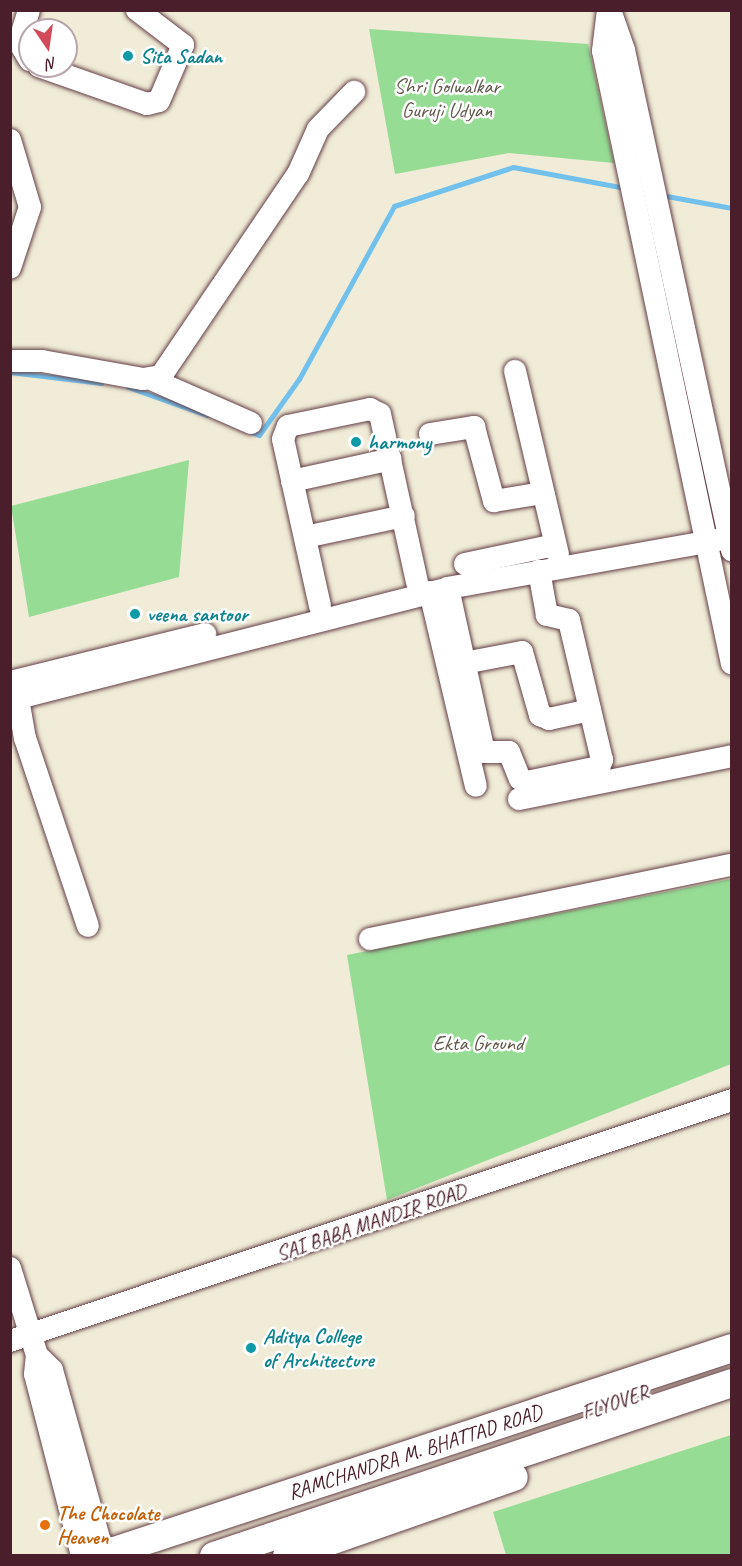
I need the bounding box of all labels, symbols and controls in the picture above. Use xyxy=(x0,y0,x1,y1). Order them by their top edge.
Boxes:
north arrow xyxy=(18,18,78,78)
place label: Sita Sadan xyxy=(140,43,222,69)
marker: Sita Sadan xyxy=(121,49,135,63)
text: N xyxy=(45,53,59,74)
park label: Shri Golwalkar Guruji Udyan xyxy=(395,73,499,123)
place label: harmony xyxy=(368,429,431,455)
marker: harmony xyxy=(349,435,363,449)
place label: veena santoor xyxy=(147,601,248,627)
marker: veena santoor xyxy=(128,607,142,621)
park label: Ekta Ground xyxy=(433,1030,523,1056)
street label: SAI BABA MANDIR ROAD xyxy=(272,1178,470,1266)
place label: Aditya College of Architecture xyxy=(263,1323,372,1373)
marker: Aditya College of Architecture xyxy=(244,1341,258,1355)
street label: FLYOVER xyxy=(578,1379,652,1425)
street label: RAMCHANDRA M. BHATTAD ROAD xyxy=(284,1399,546,1505)
place label: The Chocolate Heaven xyxy=(57,1500,158,1550)
marker: The Chocolate Heaven xyxy=(38,1518,52,1532)

